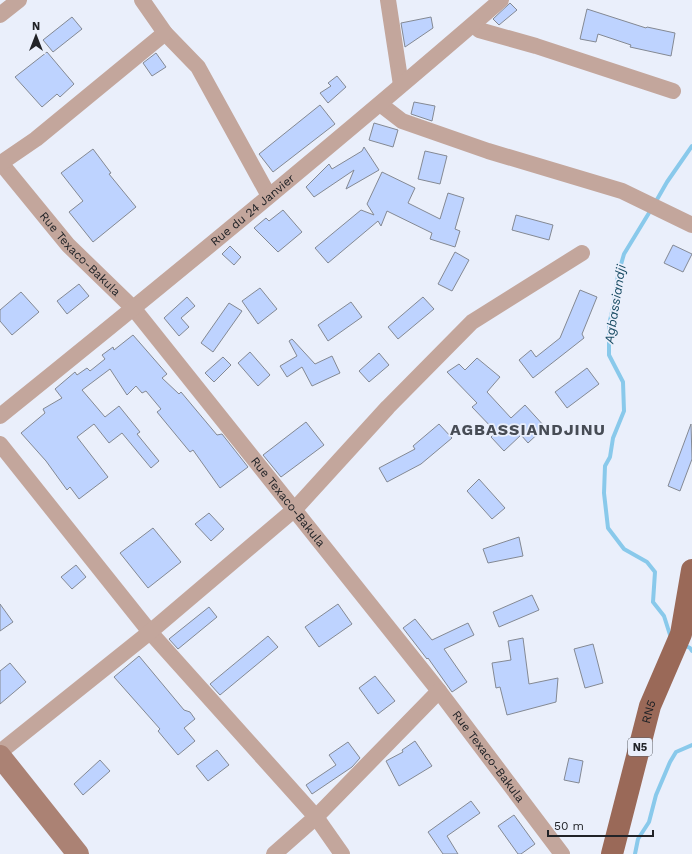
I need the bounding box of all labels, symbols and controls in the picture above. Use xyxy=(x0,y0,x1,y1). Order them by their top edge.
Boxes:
north arrow xyxy=(16,16,56,56)
text: N xyxy=(32,20,40,33)
street label: Rue du 24 Janvier xyxy=(208,171,298,249)
street label: Rue Texaco-Bakula xyxy=(37,209,123,299)
water label: Agbassiandji xyxy=(601,263,629,345)
district label: AGBASSIANDJINU xyxy=(450,420,606,439)
street label: Rue Texaco-Bakula xyxy=(248,454,328,550)
street label: RN5 xyxy=(639,698,659,725)
street label: Rue Texaco-Bakula xyxy=(449,708,528,805)
road number: N5 xyxy=(628,738,652,756)
scale bar xyxy=(548,812,653,838)
text: 50 m xyxy=(554,819,584,833)

